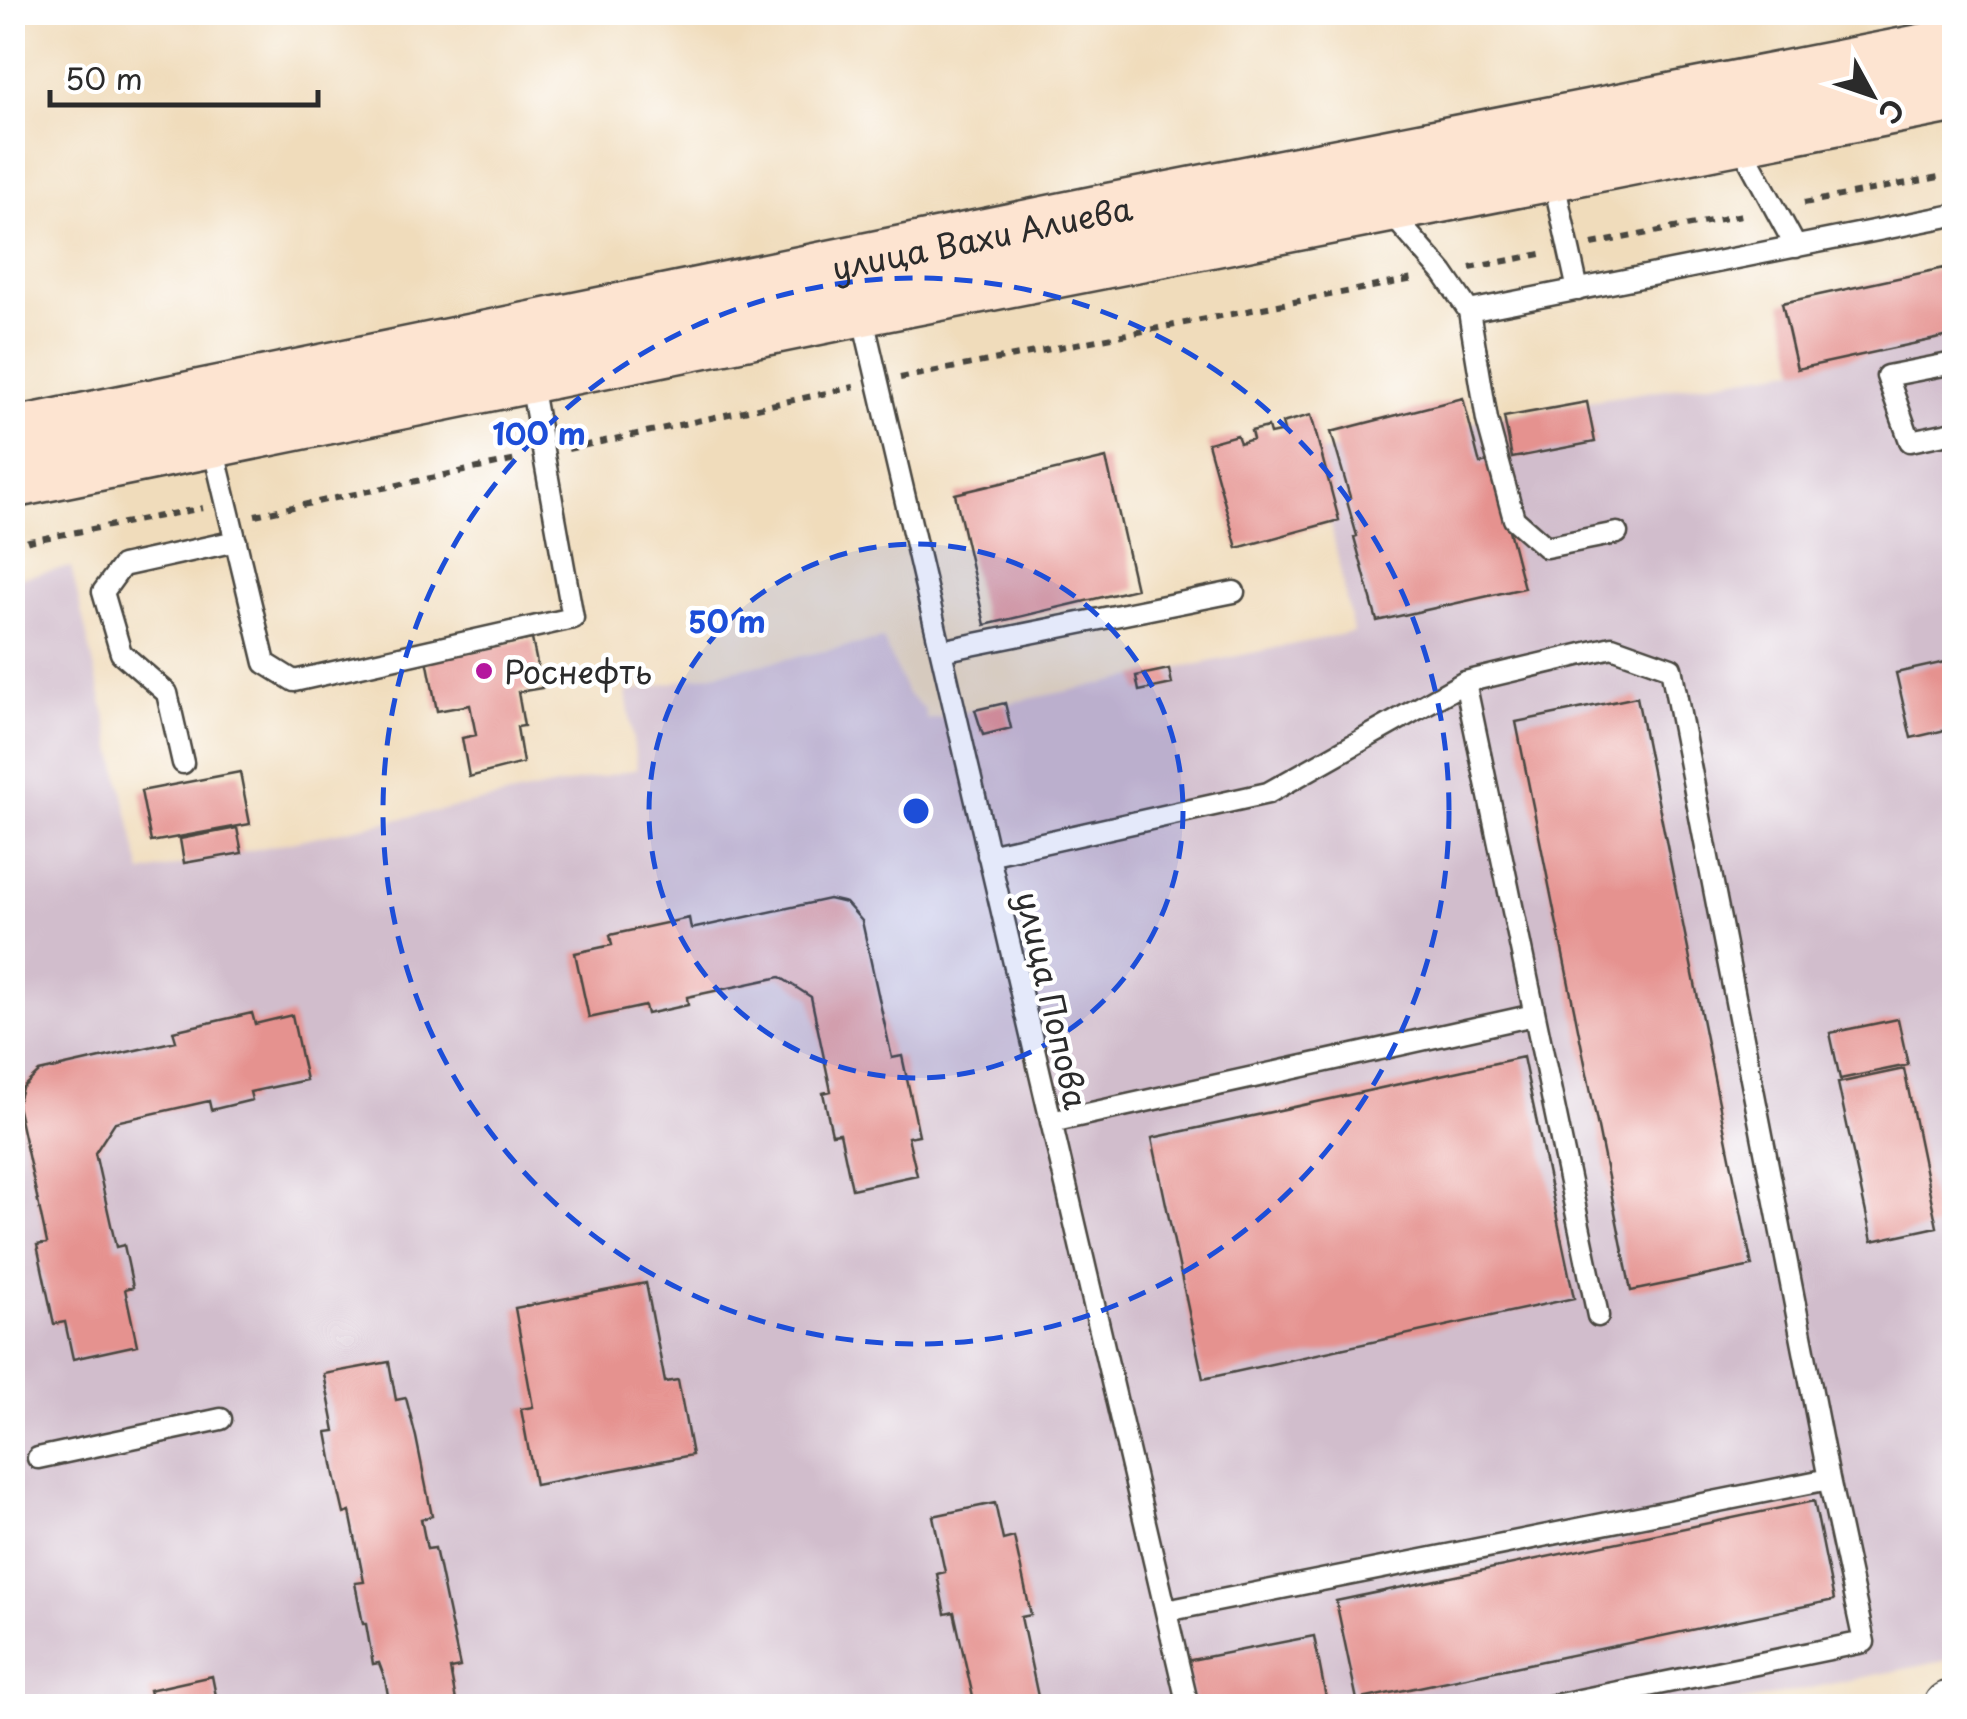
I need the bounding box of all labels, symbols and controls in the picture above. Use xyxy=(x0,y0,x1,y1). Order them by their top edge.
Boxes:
scale bar xyxy=(50,45,318,107)
north arrow xyxy=(1822,45,1922,145)
text: 50 m xyxy=(65,55,143,100)
text: С xyxy=(1869,90,1916,134)
street label: улица Вахи Алиева xyxy=(827,183,1136,292)
text: 100 m xyxy=(492,410,586,455)
text: 50 m xyxy=(688,598,766,643)
place label: Роснефть xyxy=(504,647,652,695)
marker: Роснефть xyxy=(473,660,495,682)
centre of rings xyxy=(898,793,934,829)
street label: улица Попова xyxy=(1005,886,1101,1114)

